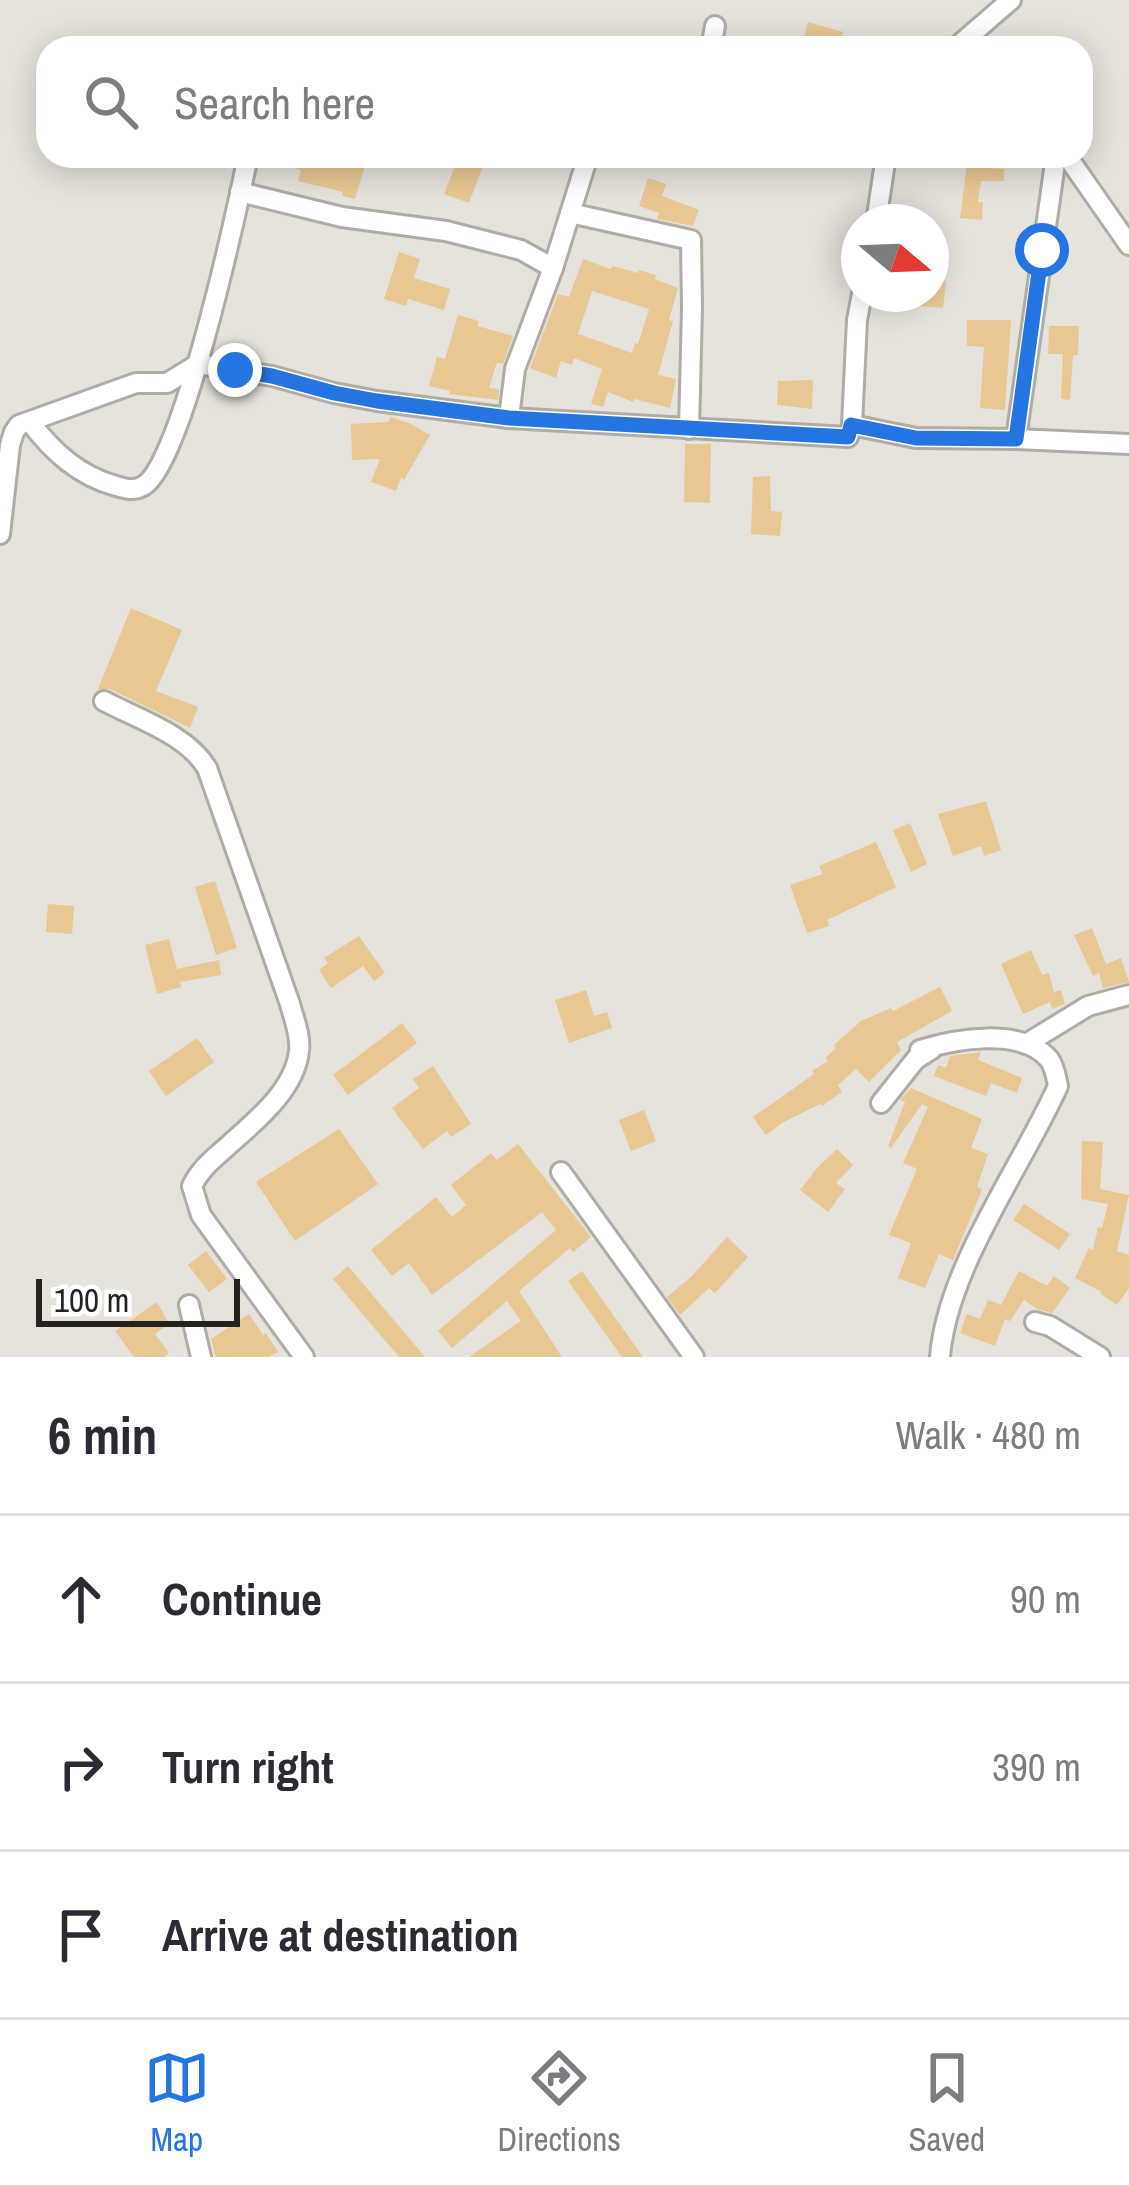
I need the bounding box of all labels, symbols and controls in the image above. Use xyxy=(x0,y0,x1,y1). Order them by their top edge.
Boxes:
search box xyxy=(36,36,1093,168)
icon: search xyxy=(78,69,144,135)
text: Search here xyxy=(174,72,375,133)
north arrow xyxy=(841,204,949,312)
route start xyxy=(1015,223,1069,277)
route end xyxy=(208,343,262,397)
scale bar xyxy=(36,1273,240,1326)
text: 100 m xyxy=(54,1278,129,1322)
text: 6 min xyxy=(48,1401,157,1470)
text: Walk · 480 m xyxy=(896,1409,1081,1461)
icon: ahead xyxy=(48,1566,114,1632)
text: Continue xyxy=(162,1568,322,1629)
text: 90 m xyxy=(1010,1573,1081,1625)
icon: right xyxy=(48,1734,114,1800)
text: Turn right xyxy=(162,1736,334,1797)
text: 390 m xyxy=(992,1741,1081,1793)
icon: arrive xyxy=(48,1902,114,1968)
text: Arrive at destination xyxy=(162,1904,519,1965)
tab: Map xyxy=(144,2045,210,2161)
tab: Directions xyxy=(497,2045,621,2161)
tab: Saved xyxy=(908,2045,985,2161)

